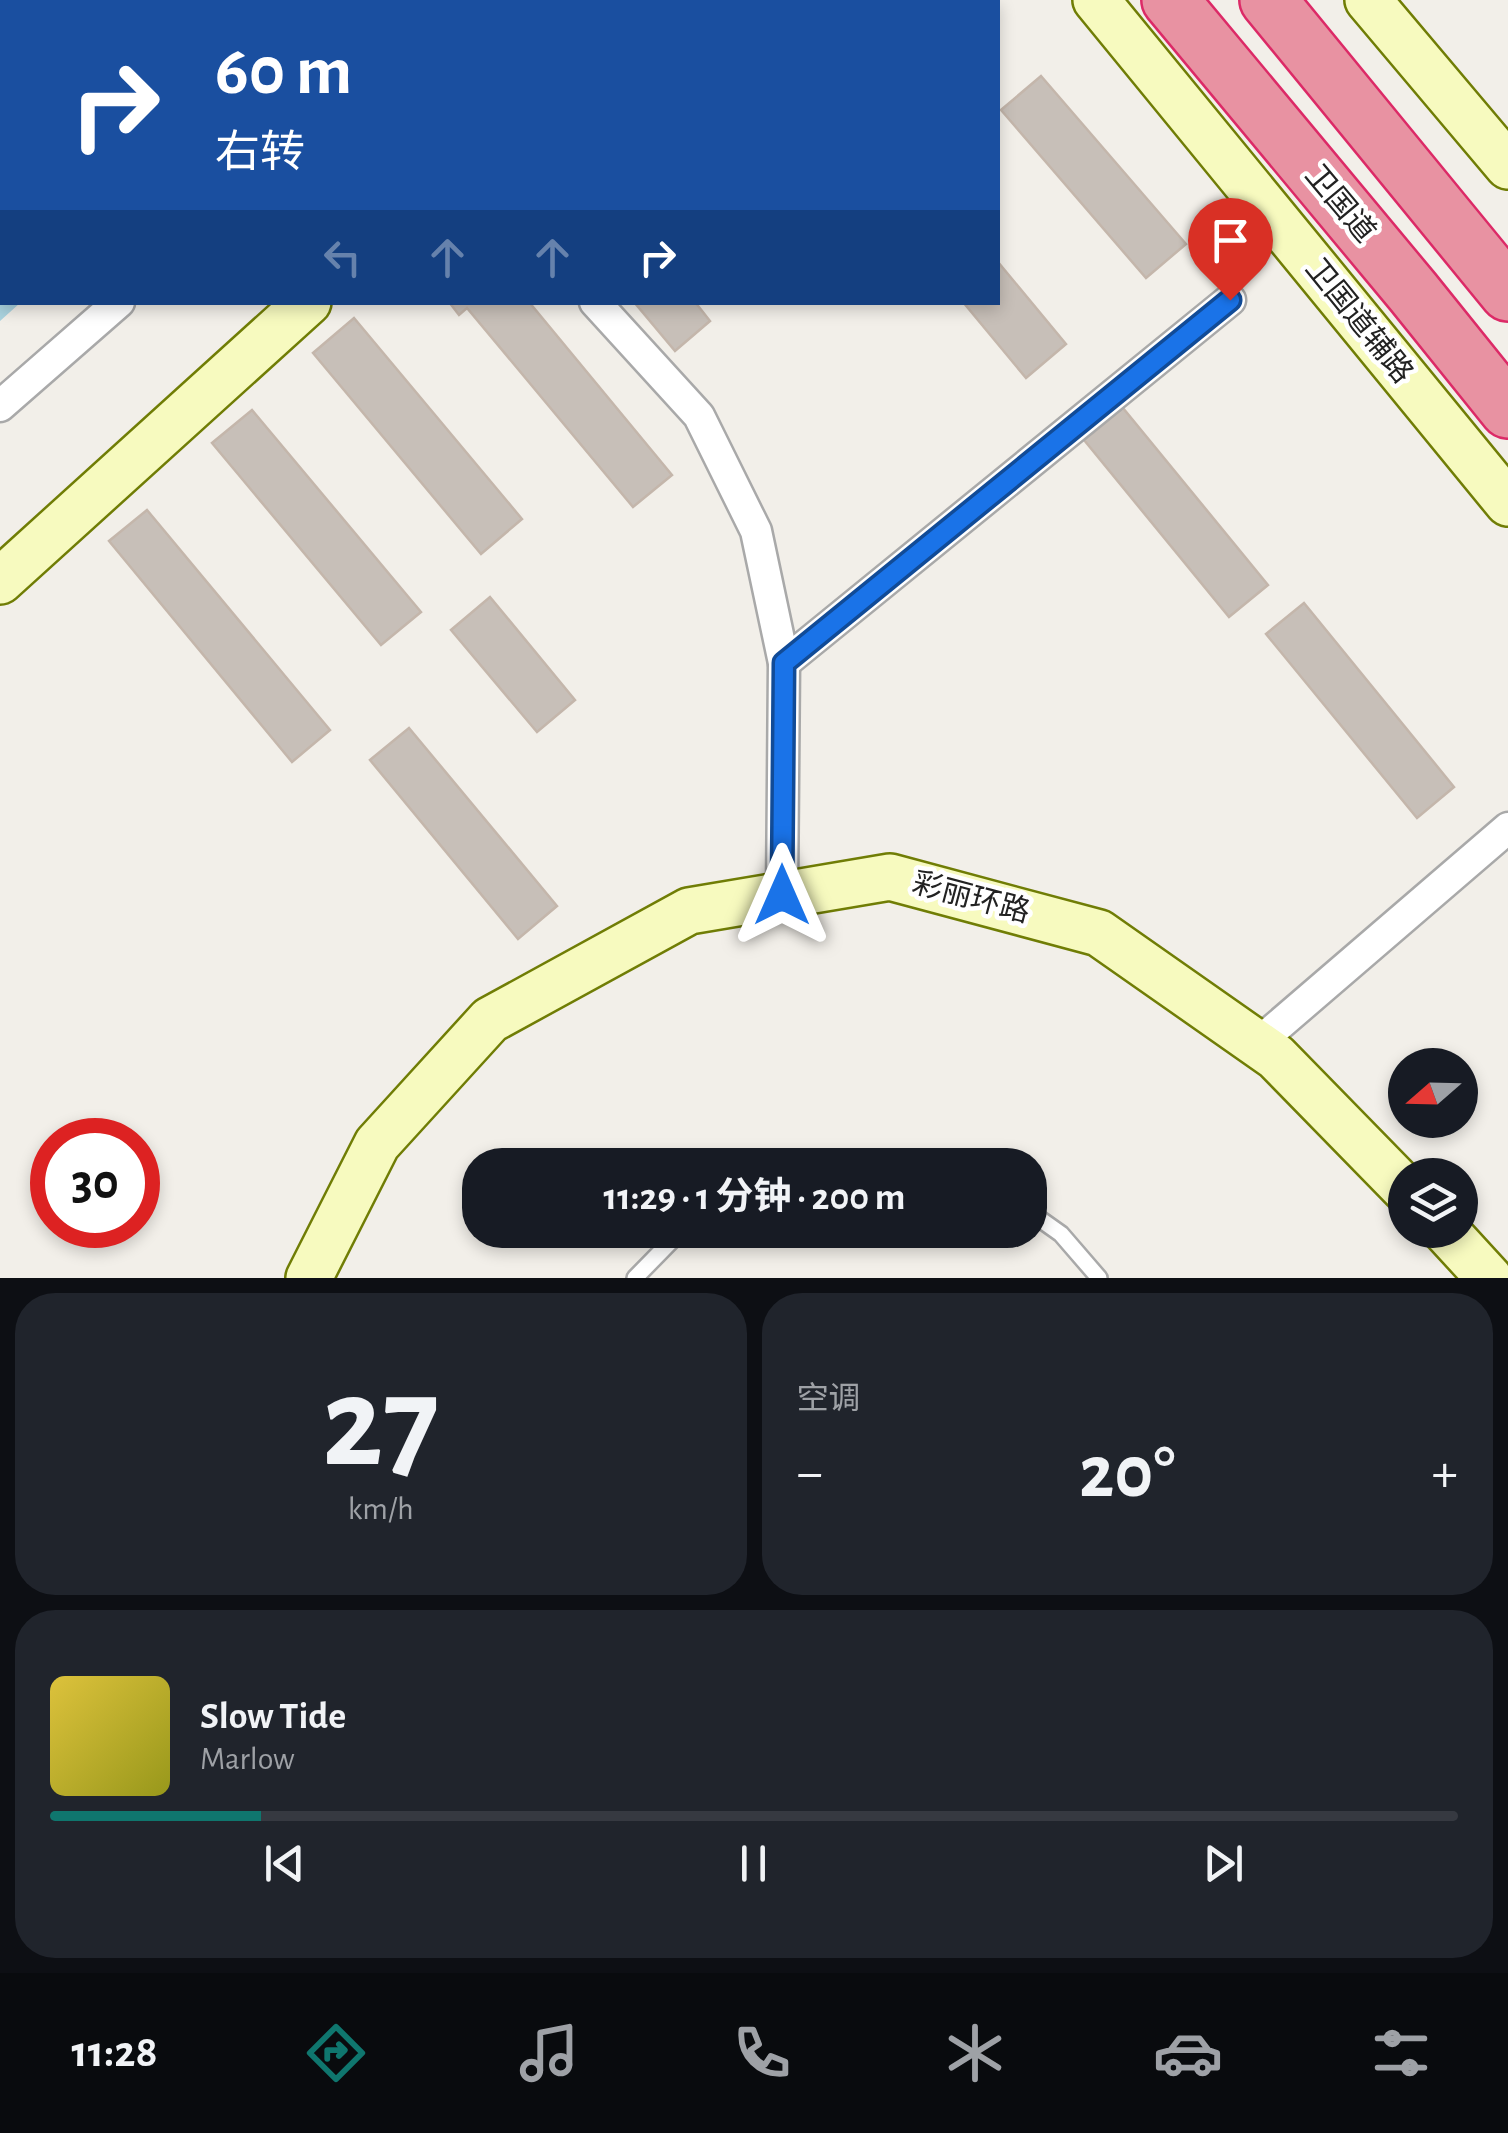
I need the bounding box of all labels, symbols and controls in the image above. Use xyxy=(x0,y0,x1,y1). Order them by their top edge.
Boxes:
text: 60 m xyxy=(215,37,352,107)
icon: right xyxy=(50,40,180,170)
text: 右转 xyxy=(215,131,305,176)
street label: 卫国道 xyxy=(1300,159,1382,248)
pin xyxy=(1188,198,1273,301)
icon: arrive xyxy=(1203,213,1258,268)
icon: left xyxy=(315,230,370,285)
icon: ahead xyxy=(420,230,475,285)
icon: ahead xyxy=(525,230,580,285)
icon: right xyxy=(630,230,685,285)
street label: 卫国道辅路 xyxy=(1300,252,1419,389)
position arrow xyxy=(730,843,834,947)
street label: 彩丽环路 xyxy=(909,866,1033,928)
north arrow xyxy=(1388,1048,1478,1138)
map controls xyxy=(1388,1048,1478,1248)
speed limit sign: 30 xyxy=(30,1118,160,1248)
button: layers xyxy=(1388,1158,1478,1248)
text: 11:29 · 1 分钟 · 200 m xyxy=(604,1179,906,1217)
text: 27 xyxy=(322,1360,439,1490)
text: 空调 xyxy=(797,1383,861,1415)
text: 20° xyxy=(1079,1436,1175,1511)
text: − xyxy=(797,1446,823,1501)
text: + xyxy=(1432,1446,1458,1501)
text: km/h xyxy=(348,1493,414,1525)
text: Slow Tide xyxy=(200,1698,346,1736)
text: Marlow xyxy=(200,1743,295,1775)
icon: previous xyxy=(257,1836,312,1891)
icon: pause xyxy=(726,1836,781,1891)
icon: next xyxy=(1196,1836,1251,1891)
icon: directions xyxy=(301,2018,371,2088)
icon: music xyxy=(514,2018,584,2088)
icon: phone xyxy=(727,2018,797,2088)
icon: climate xyxy=(940,2018,1010,2088)
icon: car xyxy=(1153,2018,1223,2088)
icon: filters xyxy=(1366,2018,1436,2088)
text: 11:28 xyxy=(72,2030,158,2075)

